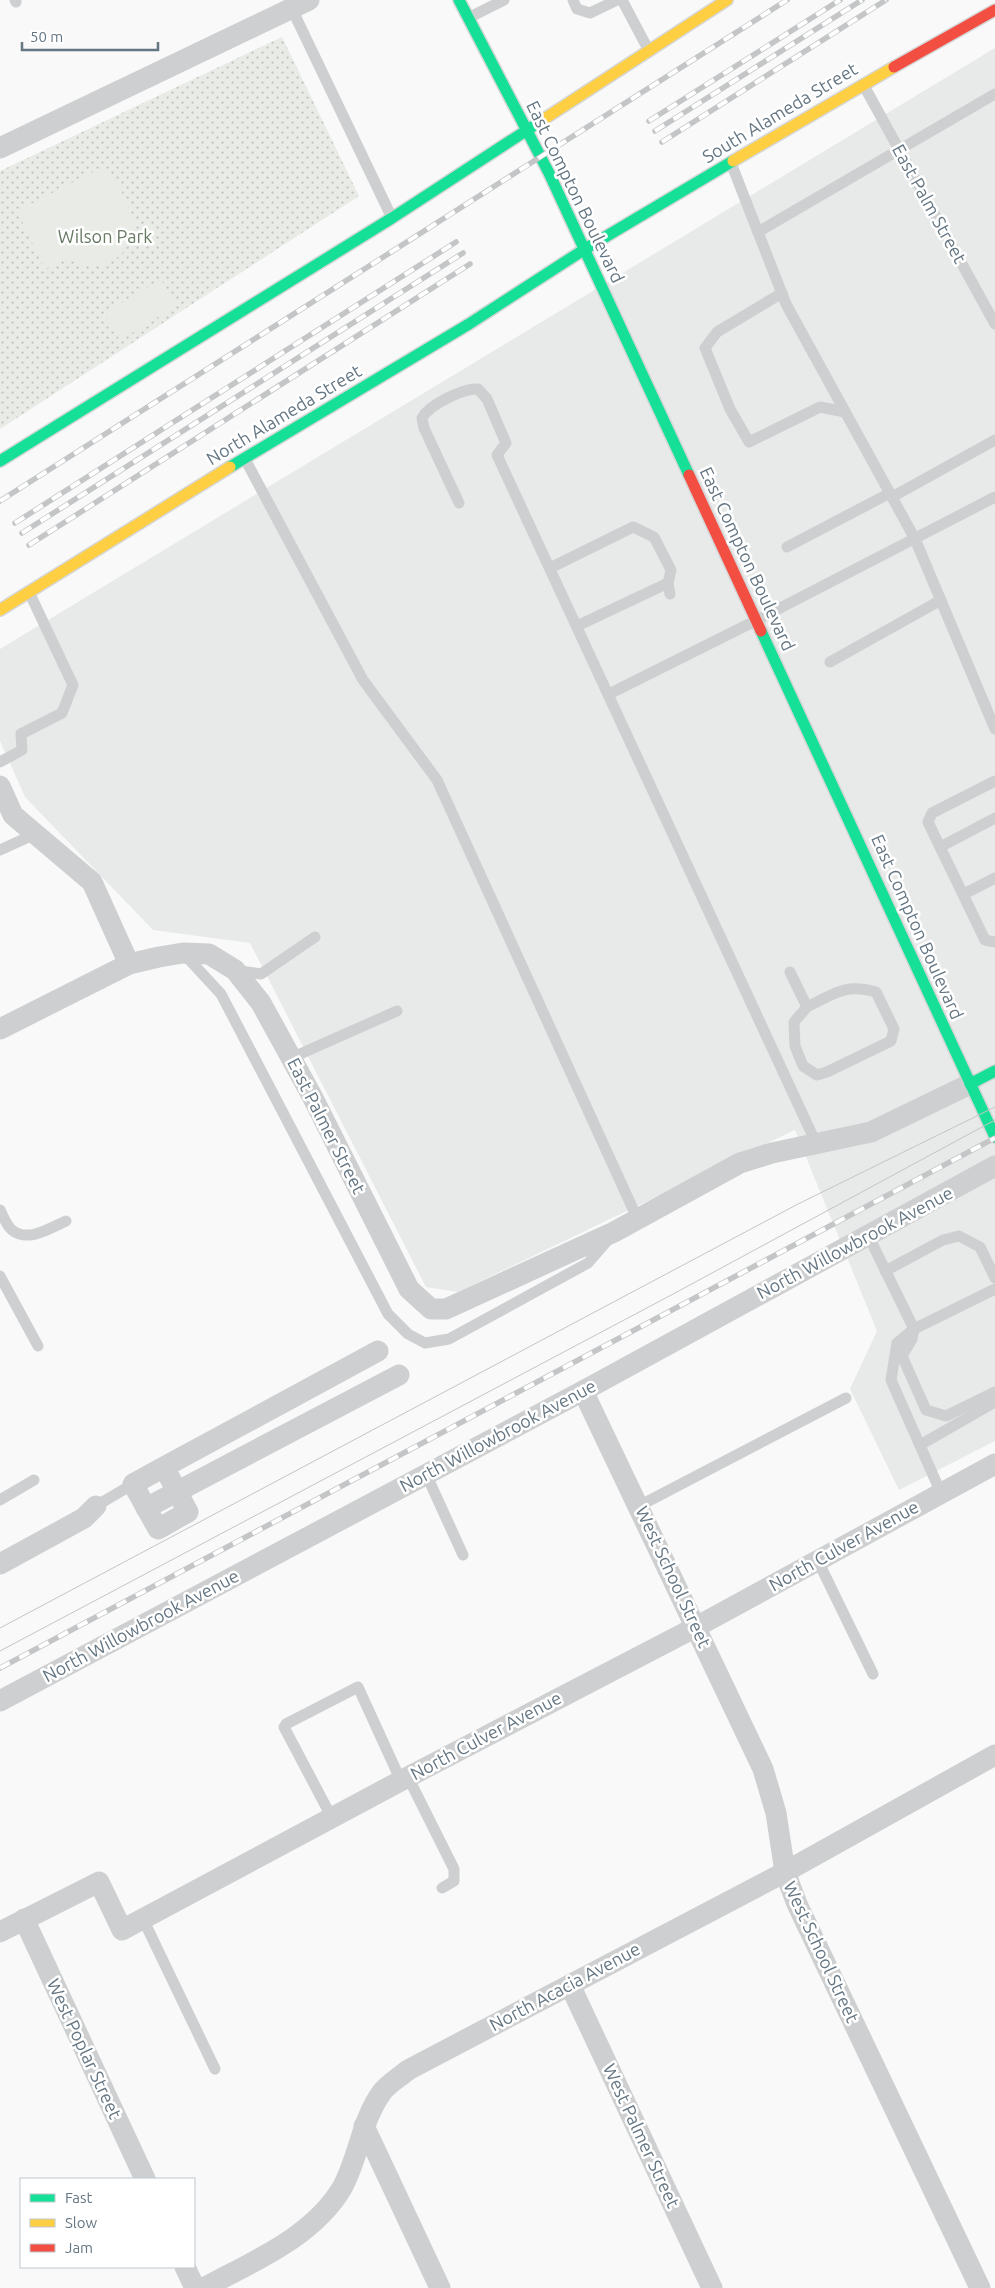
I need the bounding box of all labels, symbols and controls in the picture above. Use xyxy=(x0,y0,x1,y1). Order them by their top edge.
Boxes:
scale bar xyxy=(22,20,159,52)
text: 50 m xyxy=(30,28,63,45)
street label: South Alameda Street xyxy=(698,58,861,166)
street label: East Compton Boulevard xyxy=(523,97,629,286)
street label: East Palm Street xyxy=(889,141,971,266)
park label: Wilson Park xyxy=(58,226,152,246)
street label: North Alameda Street xyxy=(202,360,365,468)
street label: East Compton Boulevard xyxy=(697,464,799,654)
street label: East Compton Boulevard xyxy=(868,831,968,1022)
street label: East Palmer Street xyxy=(284,1054,370,1197)
street label: North Willowbrook Avenue xyxy=(753,1182,956,1302)
street label: North Willowbrook Avenue xyxy=(396,1375,599,1495)
street label: North Culver Avenue xyxy=(765,1496,922,1595)
street label: West School Street xyxy=(632,1503,715,1650)
street label: North Willowbrook Avenue xyxy=(39,1565,242,1685)
street label: North Culver Avenue xyxy=(407,1687,564,1783)
street label: West School Street xyxy=(780,1878,863,2025)
street label: North Acacia Avenue xyxy=(486,1938,643,2034)
street label: West Poplar Street xyxy=(44,1975,126,2122)
street label: West Palmer Street xyxy=(600,2060,684,2211)
legend xyxy=(20,2178,195,2268)
text: Fast xyxy=(65,2189,93,2206)
text: Slow xyxy=(65,2214,98,2231)
text: Jam xyxy=(65,2239,93,2256)

